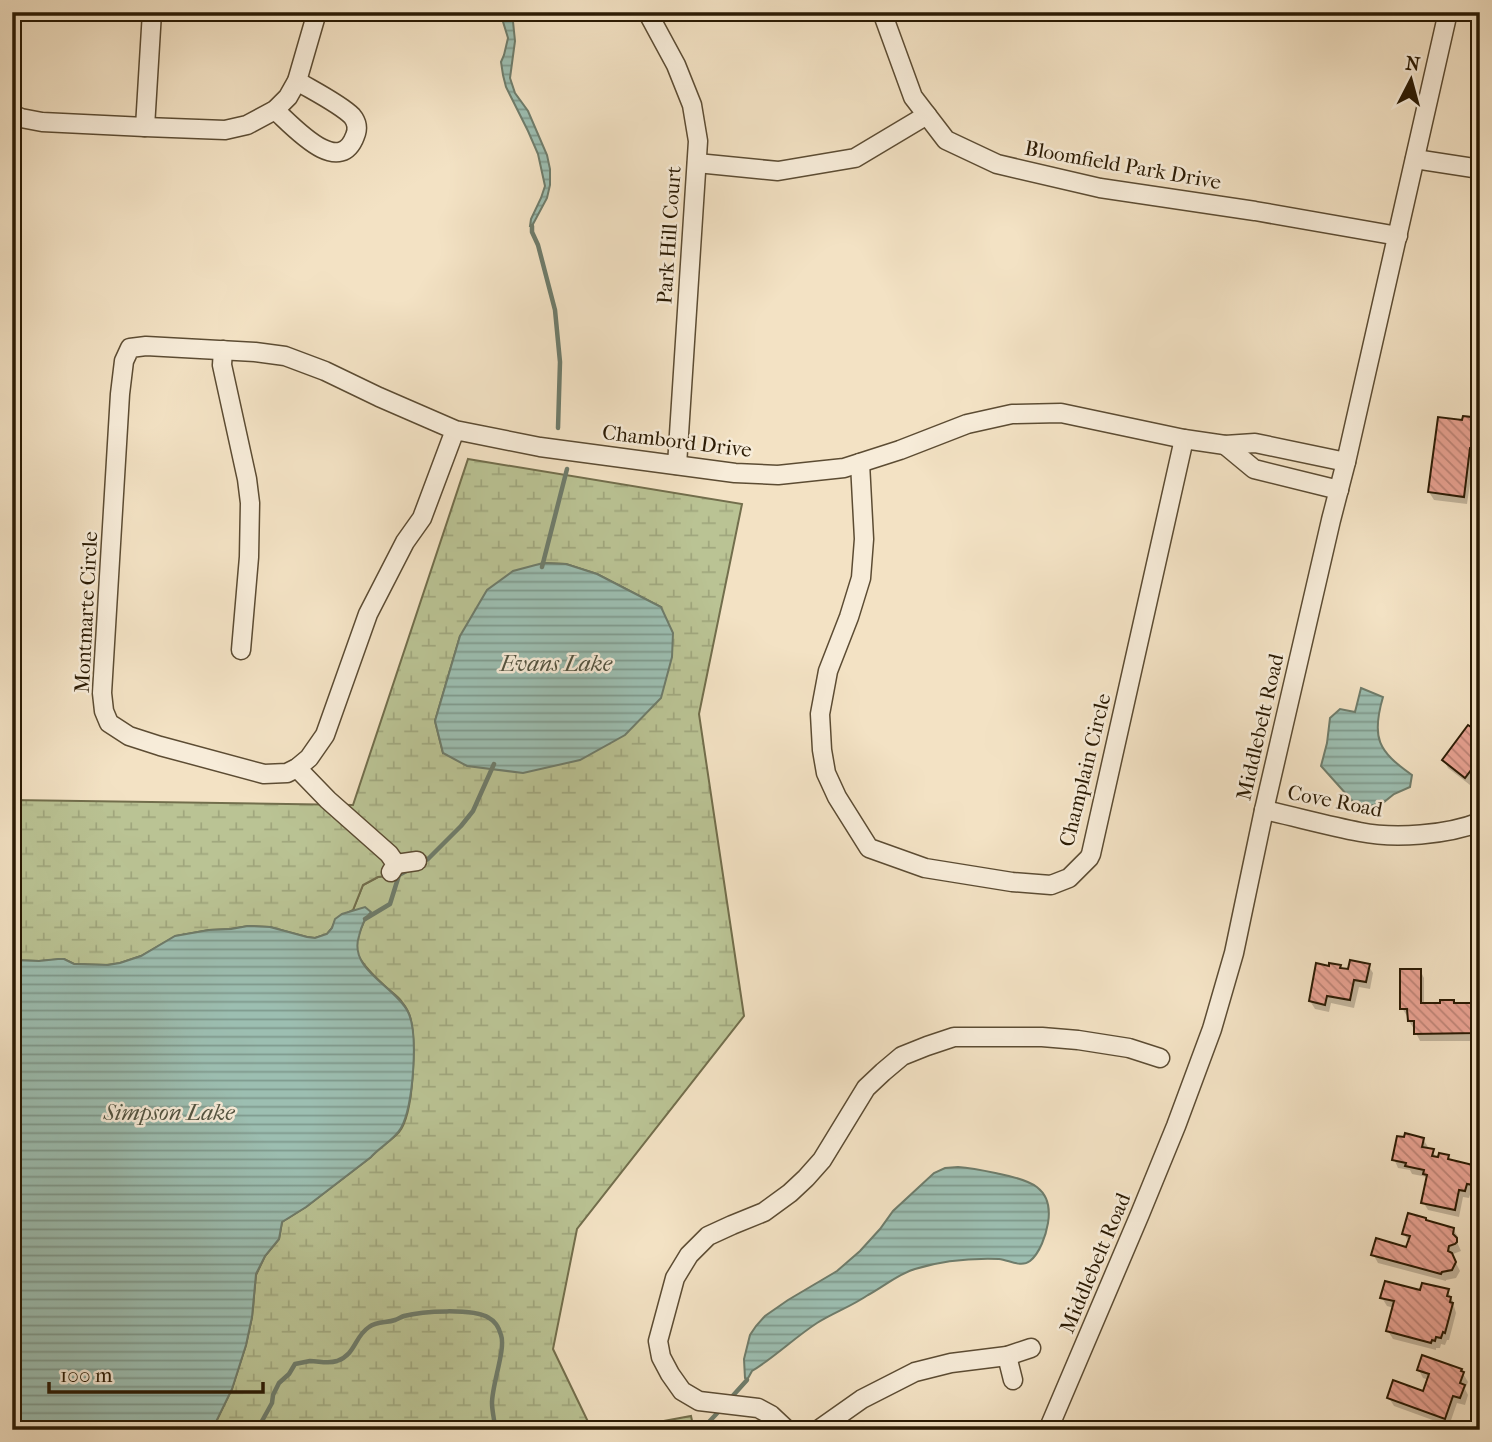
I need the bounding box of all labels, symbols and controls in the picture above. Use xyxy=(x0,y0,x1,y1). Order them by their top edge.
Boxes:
north arrow xyxy=(1376,46,1446,116)
text: N xyxy=(1404,52,1422,76)
street label: Bloomfield Park Drive xyxy=(1023,136,1223,194)
street label: Park Hill Court xyxy=(652,165,686,305)
street label: Chambord Drive xyxy=(601,420,753,462)
street label: Montmarte Circle xyxy=(70,531,102,693)
water label: Evans Lake xyxy=(498,650,613,677)
street label: Middlebelt Road xyxy=(1231,651,1289,803)
street label: Champlain Circle xyxy=(1054,691,1116,849)
street label: Cove Road xyxy=(1286,780,1385,822)
water label: Simpson Lake xyxy=(102,1099,235,1126)
street label: Middlebelt Road xyxy=(1055,1189,1136,1337)
scale bar xyxy=(49,1351,262,1395)
text: 100 m xyxy=(60,1363,113,1387)

